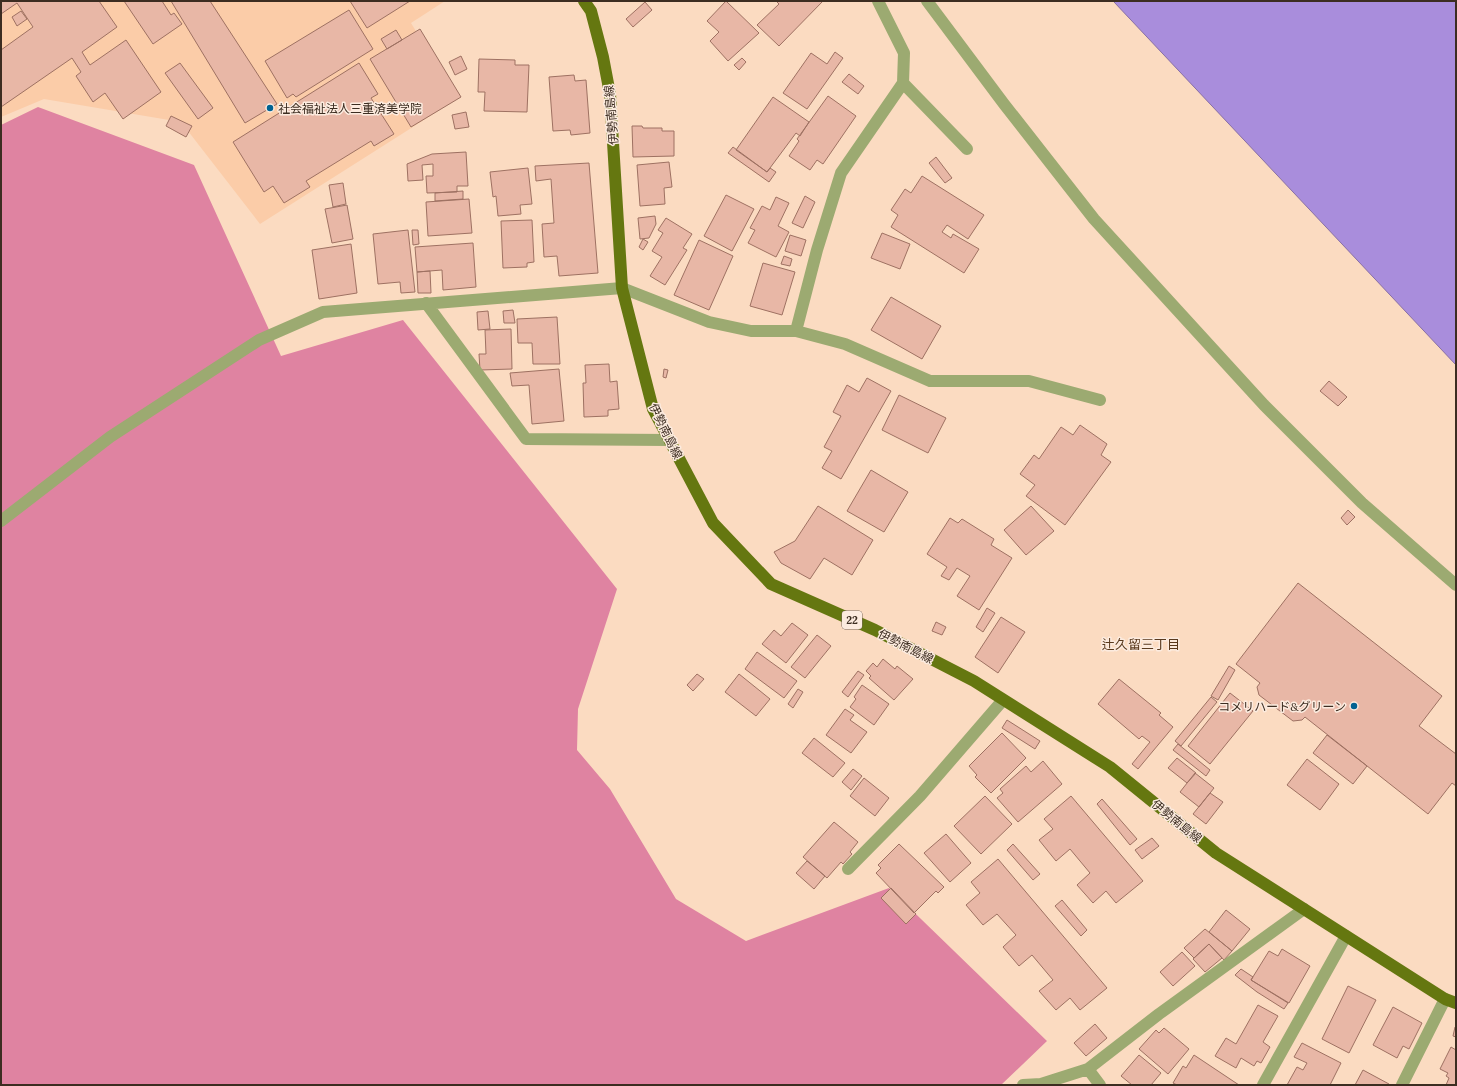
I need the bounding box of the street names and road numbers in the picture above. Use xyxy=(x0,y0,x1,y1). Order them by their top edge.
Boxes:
street label: 伊勢南島線 xyxy=(601,84,621,146)
street label: 伊勢南島線 xyxy=(646,401,686,461)
road number: 22 xyxy=(842,611,862,629)
street label: 伊勢南島線 xyxy=(876,626,936,666)
street label: 伊勢南島線 xyxy=(1149,796,1205,846)

